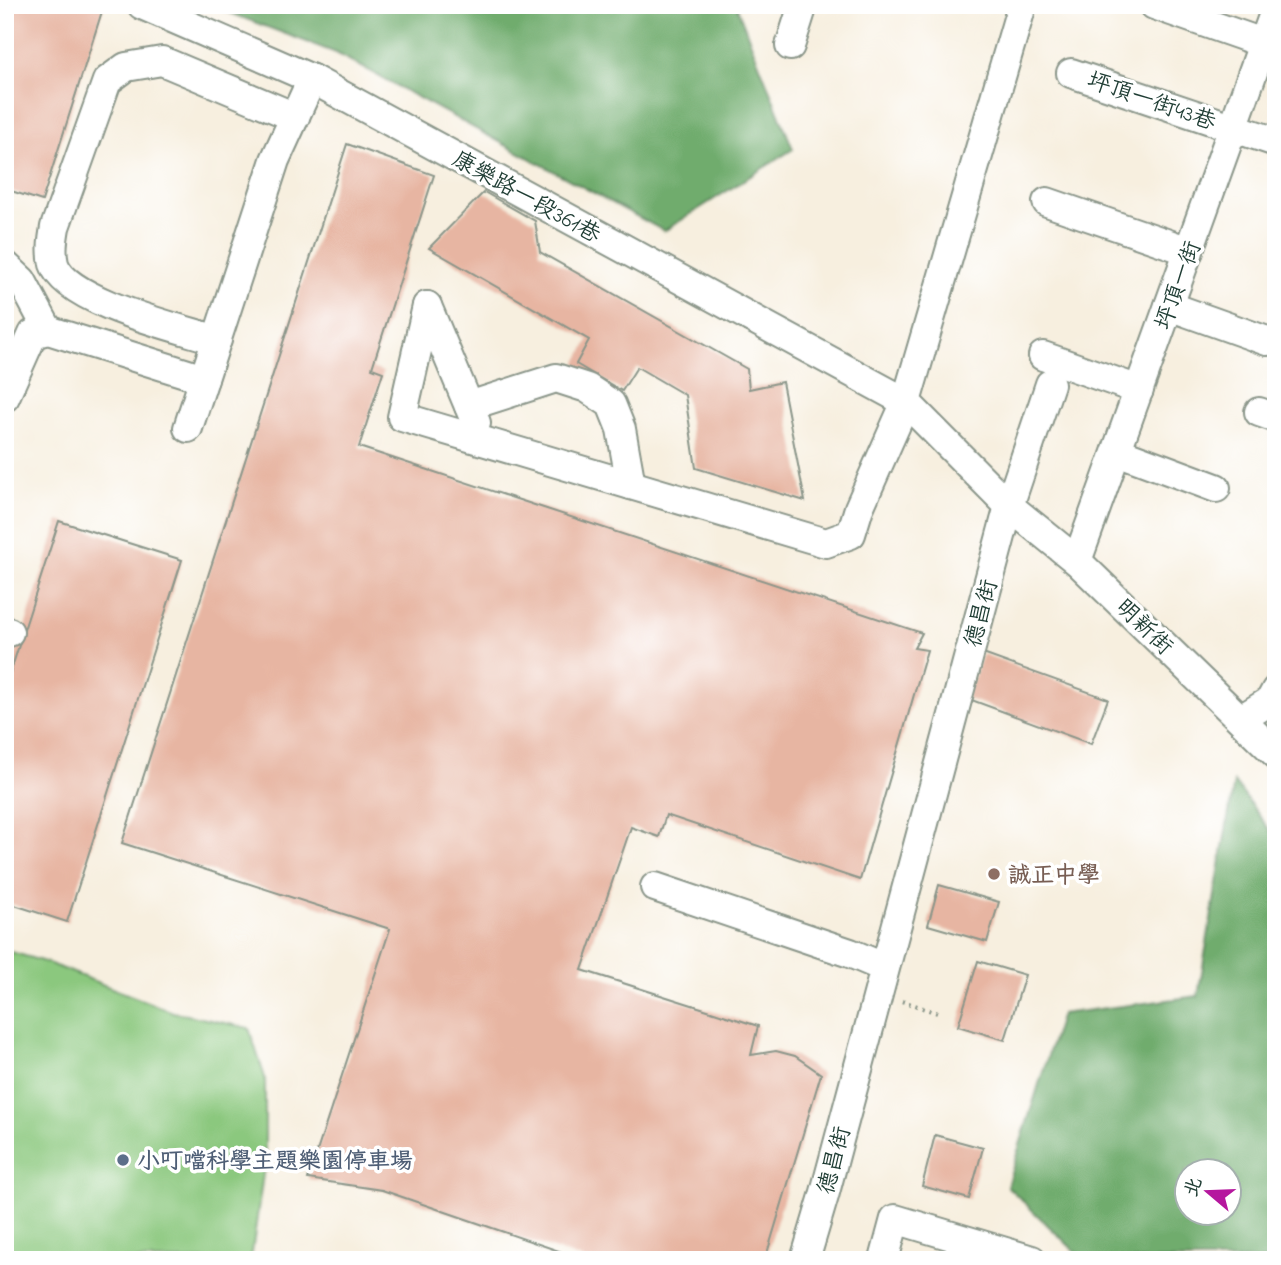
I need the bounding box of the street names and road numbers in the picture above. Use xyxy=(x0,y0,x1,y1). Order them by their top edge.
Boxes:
street label: 坪頂一街43巷 xyxy=(1082,65,1221,140)
street label: 康樂路一段361巷 xyxy=(446,144,607,253)
street label: 坪頂一街 xyxy=(1148,237,1211,335)
street label: 德昌街 xyxy=(958,576,1007,651)
street label: 明新街 xyxy=(1107,592,1180,664)
street label: 德昌街 xyxy=(811,1123,860,1198)

